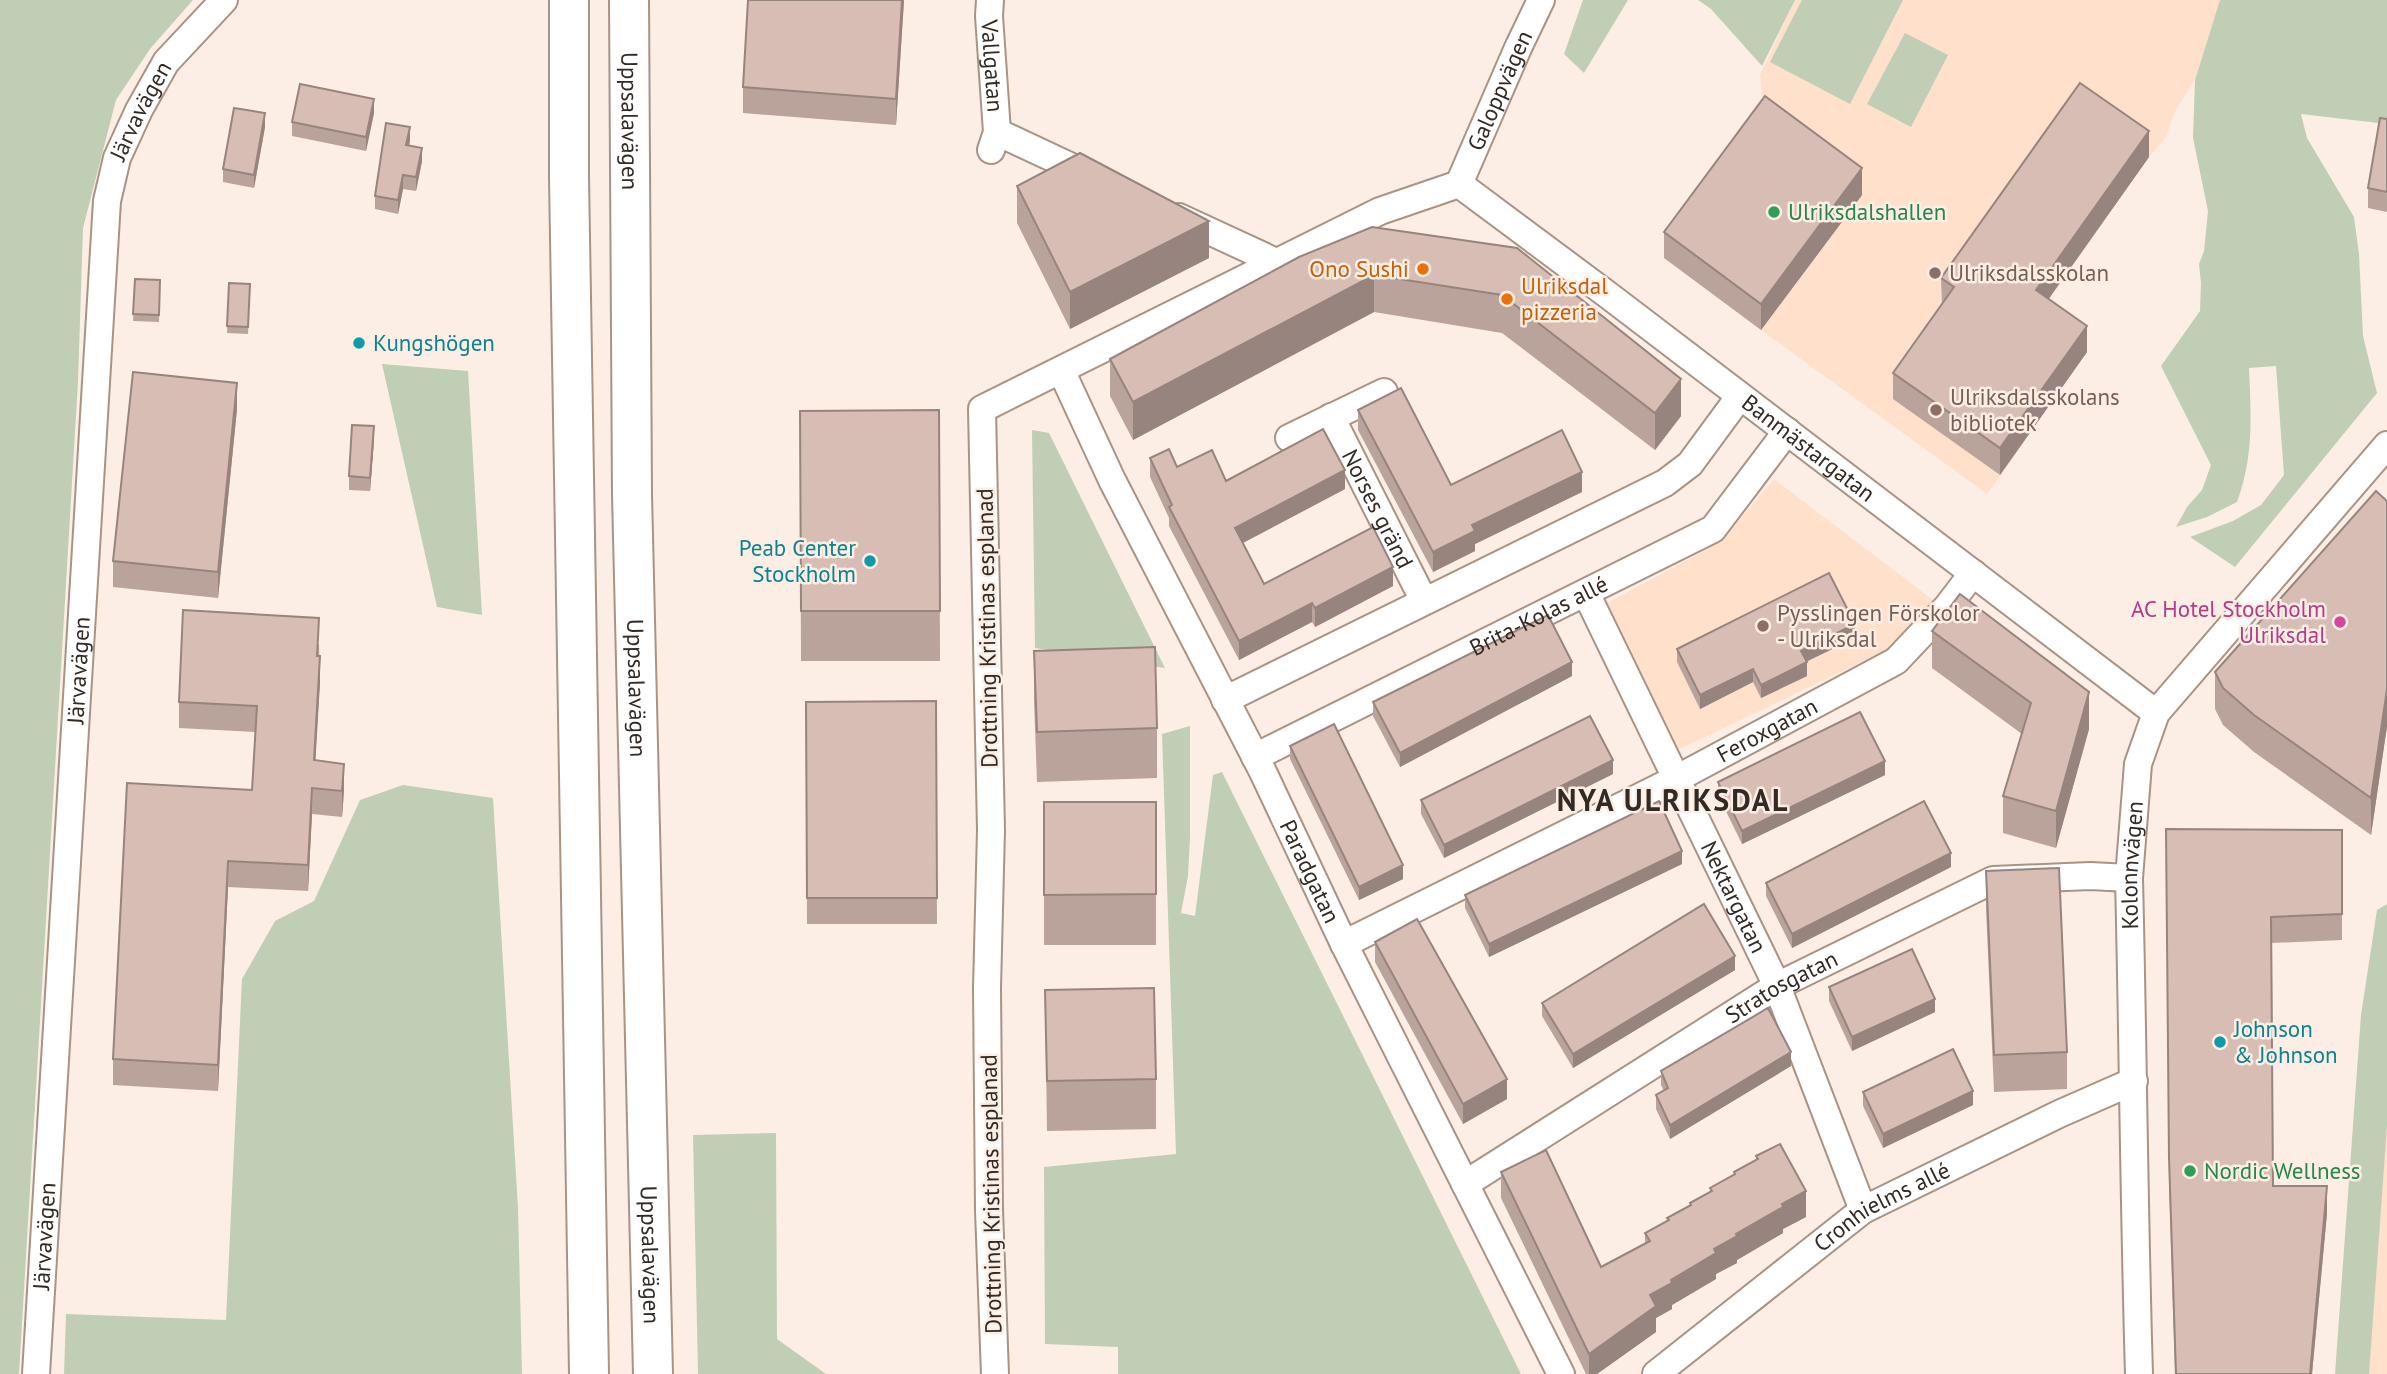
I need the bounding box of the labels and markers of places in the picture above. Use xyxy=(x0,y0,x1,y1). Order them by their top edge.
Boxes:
place label: Ulriksdalshallen xyxy=(1788,197,1946,226)
marker: Ulriksdalshallen xyxy=(1766,204,1782,220)
place label: Ono Sushi xyxy=(1309,254,1409,283)
place label: Ulriksdalsskolan xyxy=(1949,258,2109,287)
marker: Ono Sushi xyxy=(1415,261,1431,277)
marker: Ulriksdalsskolan xyxy=(1927,265,1943,281)
place label: Ulriksdal pizzeria xyxy=(1521,271,1608,326)
marker: Ulriksdal pizzeria xyxy=(1499,291,1515,307)
place label: Kungshögen xyxy=(373,328,495,357)
marker: Kungshögen xyxy=(351,335,367,351)
place label: Ulriksdalsskolans bibliotek xyxy=(1950,382,2120,437)
marker: Ulriksdalsskolans bibliotek xyxy=(1928,402,1944,418)
place label: Peab Center Stockholm xyxy=(739,533,856,588)
marker: Peab Center Stockholm xyxy=(862,553,878,569)
place label: AC Hotel Stockholm Ulriksdal xyxy=(2131,594,2326,649)
place label: Pysslingen Förskolor - Ulriksdal xyxy=(1777,598,1980,653)
marker: AC Hotel Stockholm Ulriksdal xyxy=(2332,614,2348,630)
marker: Pysslingen Förskolor - Ulriksdal xyxy=(1755,618,1771,634)
place label: Johnson & Johnson xyxy=(2233,1014,2338,1069)
marker: Johnson & Johnson xyxy=(2212,1034,2228,1050)
place label: Nordic Wellness xyxy=(2204,1156,2361,1185)
marker: Nordic Wellness xyxy=(2182,1163,2198,1179)

